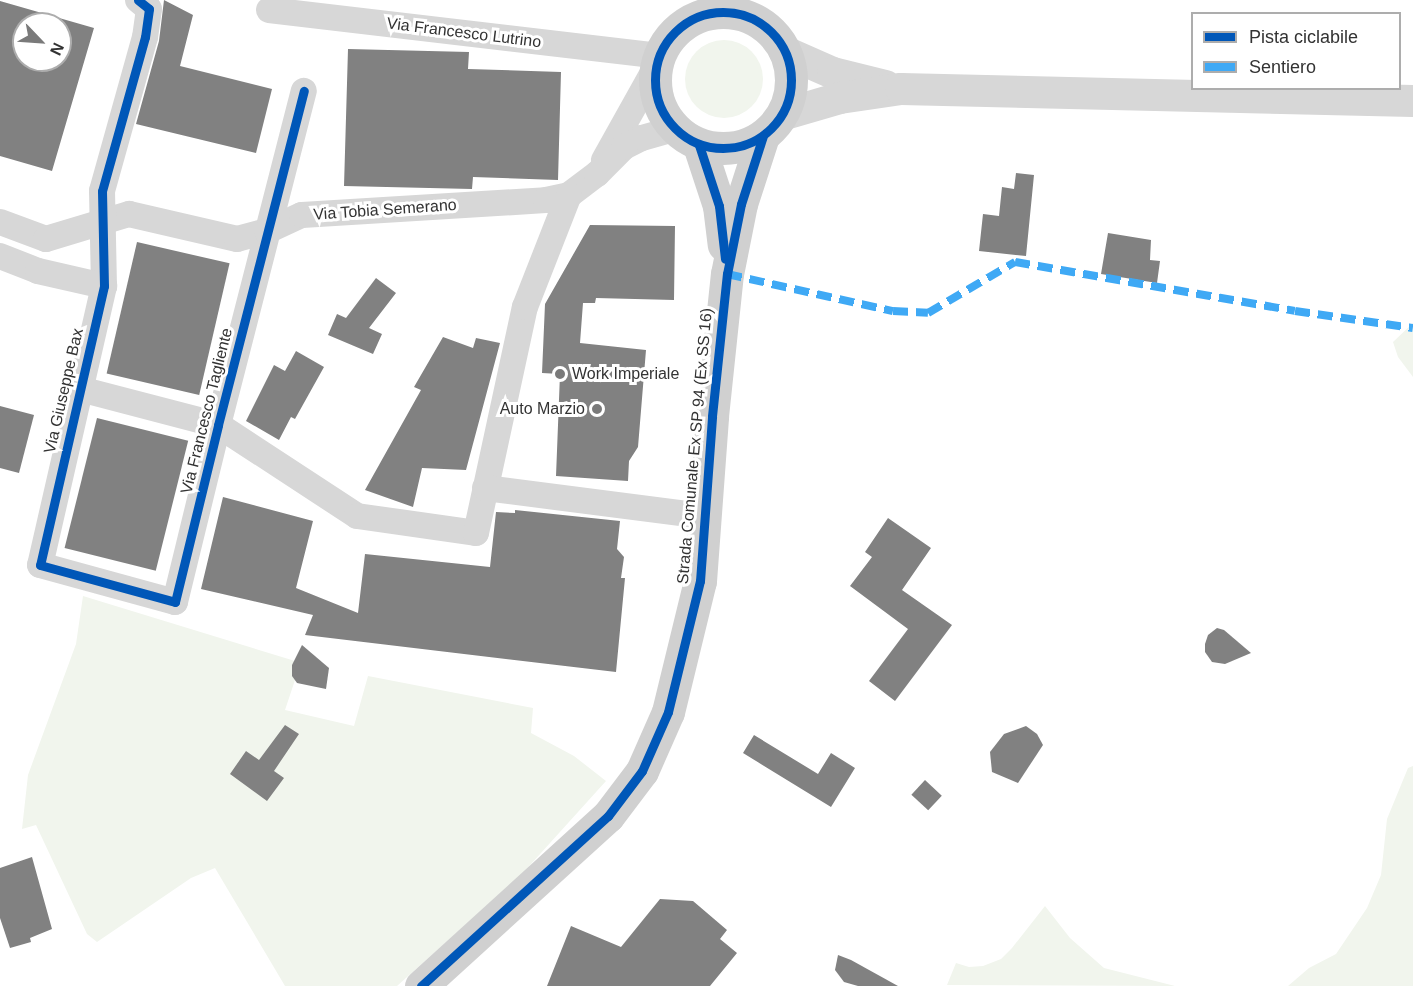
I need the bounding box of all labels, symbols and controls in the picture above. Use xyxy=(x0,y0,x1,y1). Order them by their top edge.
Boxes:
north arrow xyxy=(12,12,72,72)
legend xyxy=(1191,12,1401,90)
street label: Via Francesco Lutrino xyxy=(386,14,542,52)
text: Pista ciclabile xyxy=(1249,27,1358,47)
text: N xyxy=(47,40,67,58)
text: Sentiero xyxy=(1249,57,1316,77)
street label: Via Tobia Semerano xyxy=(313,195,457,225)
street label: Strada Comunale Ex SP 94 (Ex SS 16) xyxy=(673,307,717,585)
street label: Via Francesco Tagliente xyxy=(177,326,237,496)
street label: Via Giuseppe Bax xyxy=(40,327,88,455)
place label: Work Imperiale xyxy=(572,364,679,384)
marker: Work Imperiale xyxy=(553,367,567,381)
place label: Auto Marzio xyxy=(500,399,585,419)
marker: Auto Marzio xyxy=(590,402,604,416)

